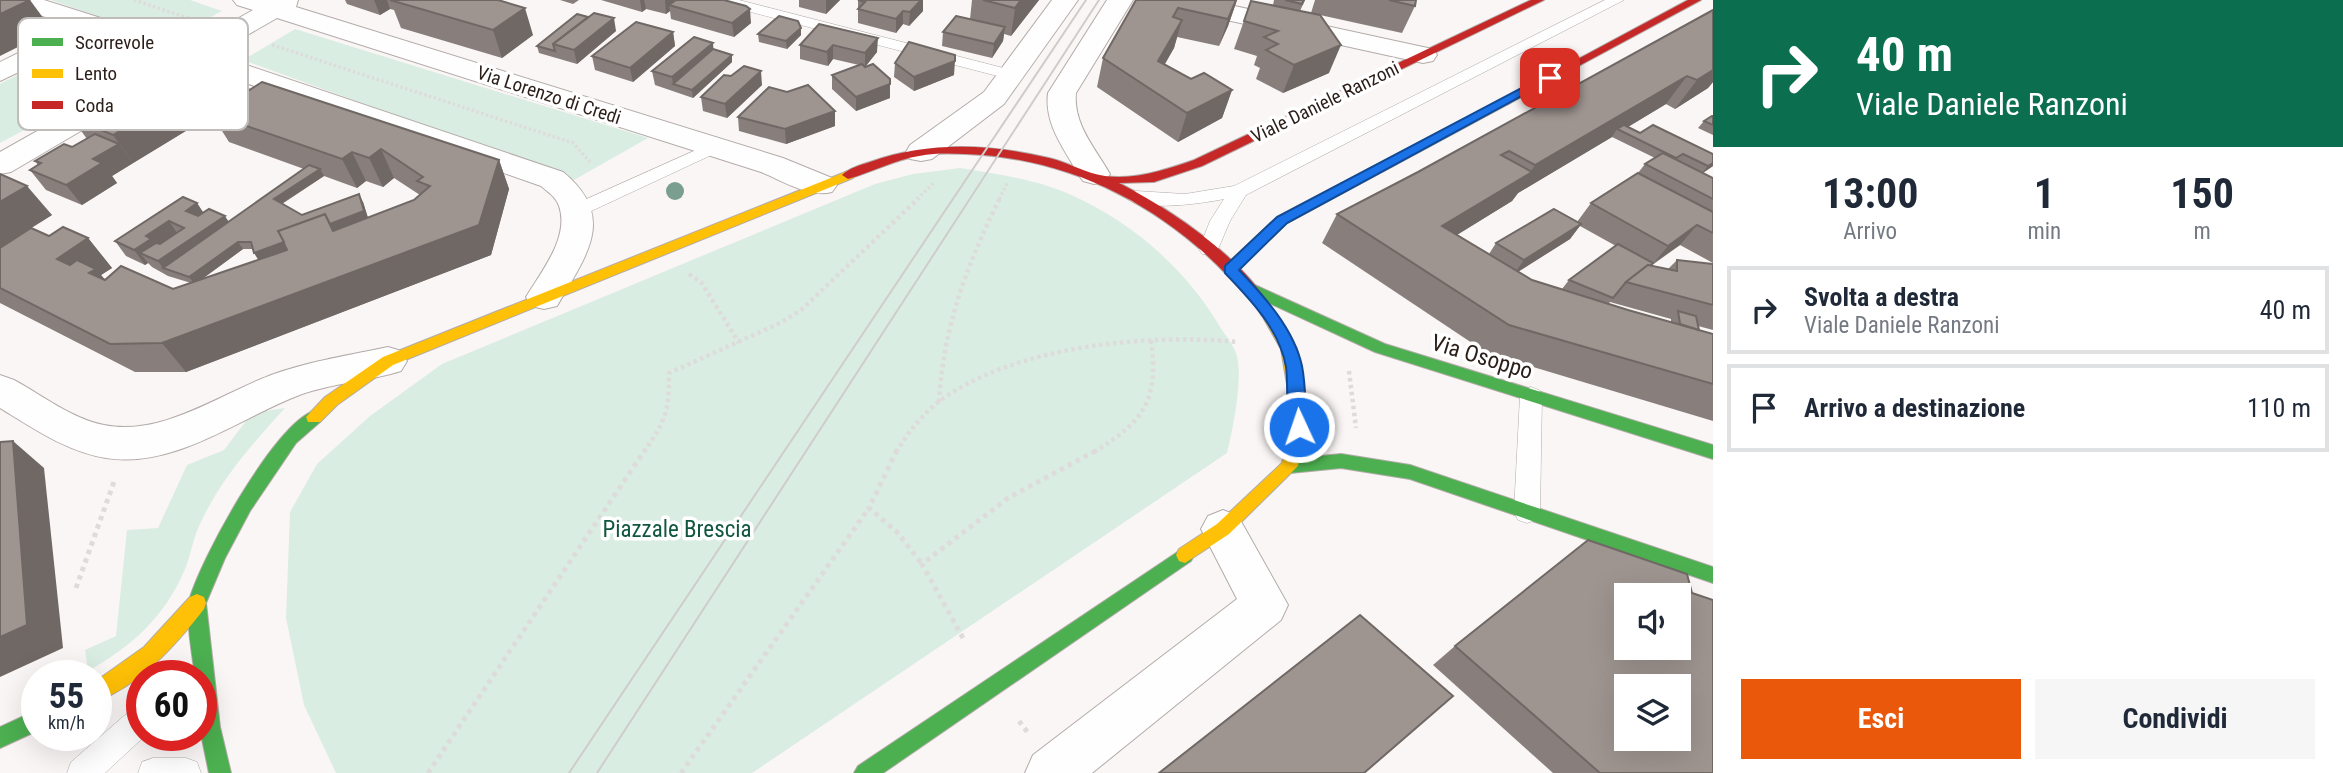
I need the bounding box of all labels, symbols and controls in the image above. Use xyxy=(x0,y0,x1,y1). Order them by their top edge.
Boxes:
legend xyxy=(18,18,248,130)
text: 40 m xyxy=(1856,26,1953,83)
icon: right xyxy=(1741,28,1832,119)
text: Scorrevole xyxy=(75,31,154,54)
pin xyxy=(1520,48,1580,108)
street label: Viale Daniele Ranzoni xyxy=(1247,56,1403,148)
icon: arrive xyxy=(1531,59,1569,97)
street label: Via Lorenzo di Credi xyxy=(474,61,624,129)
text: Lento xyxy=(75,62,117,85)
text: Viale Daniele Ranzoni xyxy=(1856,85,2128,123)
text: Coda xyxy=(75,94,114,117)
text: 13:00 xyxy=(1822,169,1918,218)
text: 1 xyxy=(2034,169,2055,218)
text: 150 xyxy=(2170,169,2234,218)
text: Arrivo xyxy=(1843,218,1897,245)
text: min xyxy=(2027,218,2061,245)
text: m xyxy=(2193,218,2211,245)
text: Svolta a destra xyxy=(1804,282,1959,312)
icon: right xyxy=(1745,291,1783,329)
text: 40 m xyxy=(2260,295,2311,325)
text: Viale Daniele Ranzoni xyxy=(1804,312,1999,339)
street label: Via Osoppo xyxy=(1428,329,1536,385)
icon: arrive xyxy=(1745,389,1783,427)
position arrow xyxy=(1262,390,1336,464)
text: Arrivo a destinazione xyxy=(1804,393,2025,423)
text: 110 m xyxy=(2247,393,2311,423)
park label: Piazzale Brescia xyxy=(602,516,752,543)
map controls xyxy=(1614,583,1691,751)
button: sound xyxy=(1614,583,1691,660)
speed limit sign: 60 xyxy=(126,660,217,751)
button: layers xyxy=(1614,674,1691,751)
text: 55 xyxy=(49,676,84,717)
button: Esci xyxy=(1741,679,2021,759)
button: Condividi xyxy=(2035,679,2315,759)
text: km/h xyxy=(48,712,85,733)

